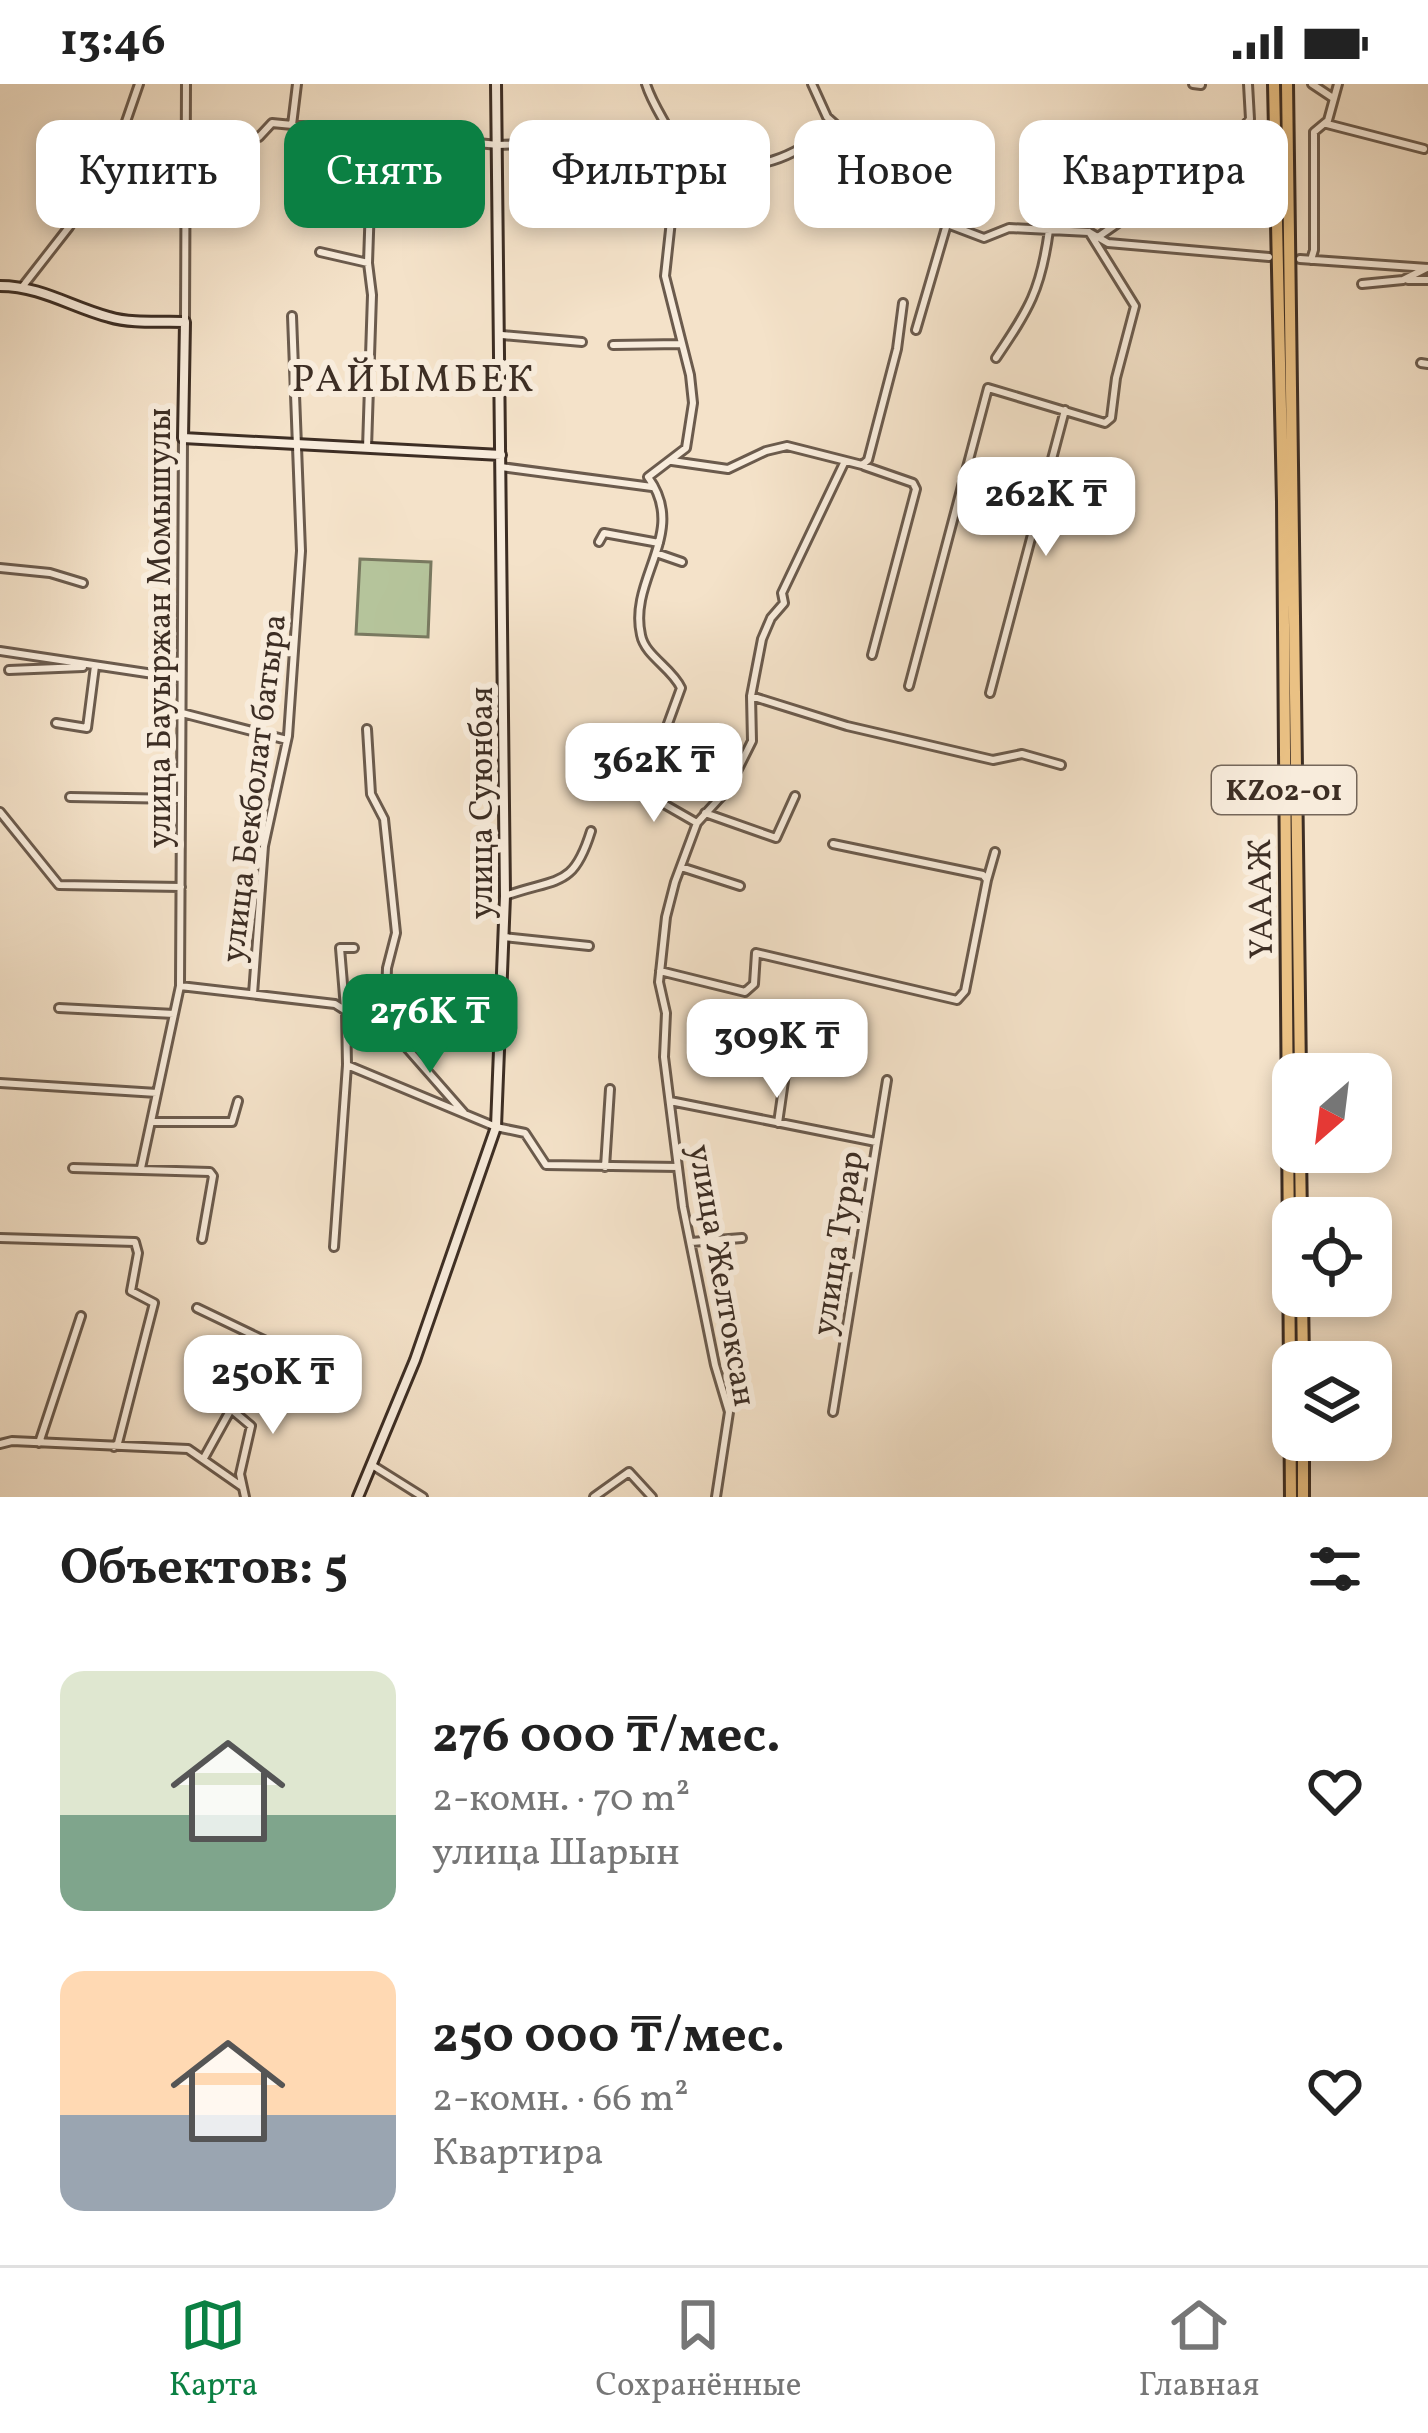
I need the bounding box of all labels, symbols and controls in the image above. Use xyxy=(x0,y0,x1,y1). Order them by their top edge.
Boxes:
text: 13:46 xyxy=(60,11,166,74)
chip: Купить xyxy=(36,120,260,228)
chip: Снять xyxy=(284,120,485,228)
chip: Фильтры xyxy=(509,120,770,228)
chip: Новое xyxy=(794,120,995,228)
chip: Квартира xyxy=(1019,120,1288,228)
district label: РАЙЫМБЕК xyxy=(292,354,536,408)
street label: улица Бауыржан Момышулы xyxy=(139,408,185,848)
pin: 262K ₸ xyxy=(948,457,1144,559)
text: 262K ₸ xyxy=(984,469,1108,523)
street label: улица Бекболат батыра xyxy=(212,612,300,965)
street label: улица Суюнбая xyxy=(461,687,507,919)
pin: 362K ₸ xyxy=(556,723,752,825)
text: 362K ₸ xyxy=(592,735,716,789)
road number: KZ02-01 xyxy=(1212,766,1356,814)
street label: ҮАААЖ xyxy=(1239,838,1287,959)
pin: 276K ₸ xyxy=(332,974,528,1076)
text: 276K ₸ xyxy=(369,986,491,1040)
pin: 309K ₸ xyxy=(679,999,875,1101)
text: 309K ₸ xyxy=(714,1011,840,1065)
north arrow xyxy=(1272,1053,1392,1173)
map controls xyxy=(1272,1053,1392,1461)
street label: улица Желтоксан xyxy=(674,1141,766,1410)
street label: улица Турар xyxy=(803,1148,877,1339)
button: locate xyxy=(1272,1197,1392,1317)
pin: 250K ₸ xyxy=(175,1335,371,1437)
button: layers xyxy=(1272,1341,1392,1461)
text: 250K ₸ xyxy=(211,1347,335,1401)
text: Объектов: 5 xyxy=(60,1534,348,1605)
icon: filters xyxy=(1302,1536,1368,1602)
text: 276 000 ₸/мес. xyxy=(432,1702,781,1773)
icon: home xyxy=(156,1719,300,1863)
icon: heart xyxy=(1302,1758,1368,1824)
text: 2-комн. · 70 m² xyxy=(432,1773,690,1827)
text: улица Шарын xyxy=(432,1827,680,1881)
text: 250 000 ₸/мес. xyxy=(432,2002,785,2073)
icon: home xyxy=(156,2019,300,2163)
icon: heart xyxy=(1302,2058,1368,2124)
text: 2-комн. · 66 m² xyxy=(432,2073,689,2127)
text: Квартира xyxy=(432,2127,604,2181)
tab: Карта xyxy=(169,2292,258,2410)
tab: Сохранённые xyxy=(595,2292,801,2410)
tab: Главная xyxy=(1139,2292,1259,2410)

